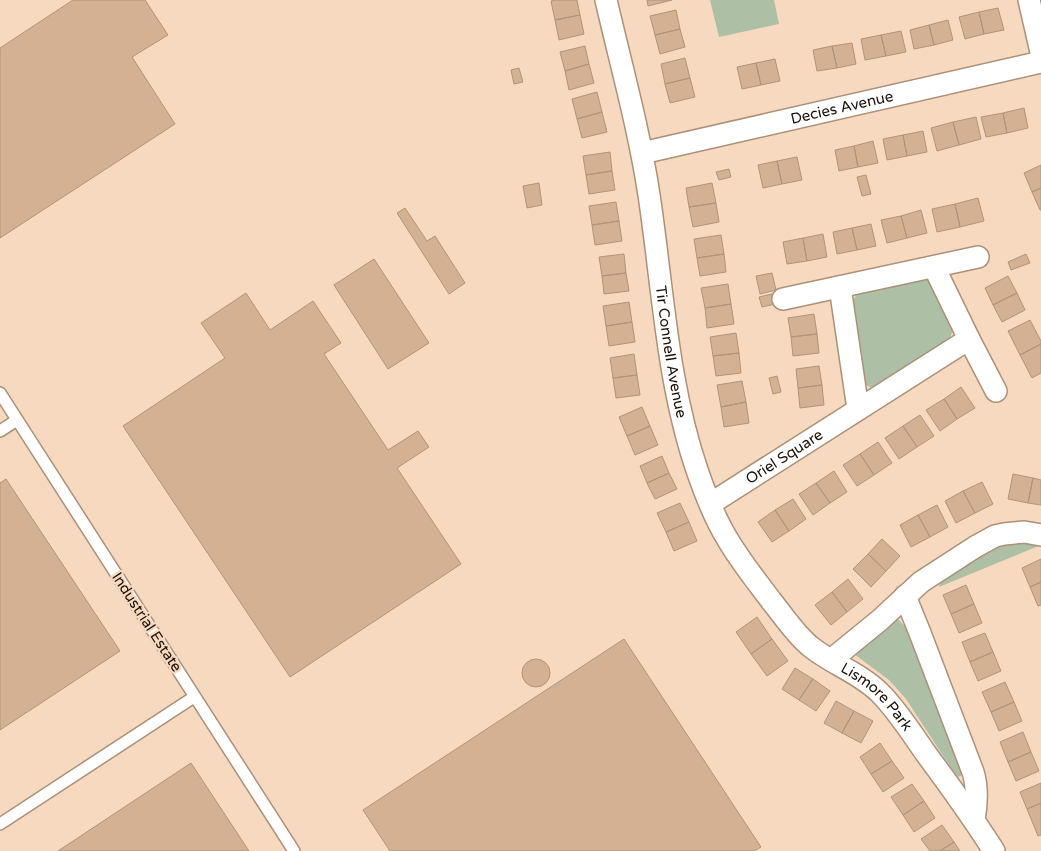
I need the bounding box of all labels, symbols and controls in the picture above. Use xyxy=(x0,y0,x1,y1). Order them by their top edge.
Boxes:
street label: Decies Avenue xyxy=(789,87,895,128)
street label: Tir Connell Avenue xyxy=(652,285,691,420)
street label: Oriel Square xyxy=(742,425,826,488)
street label: Industrial Estate xyxy=(108,569,186,675)
street label: Lismore Park xyxy=(838,659,916,734)

